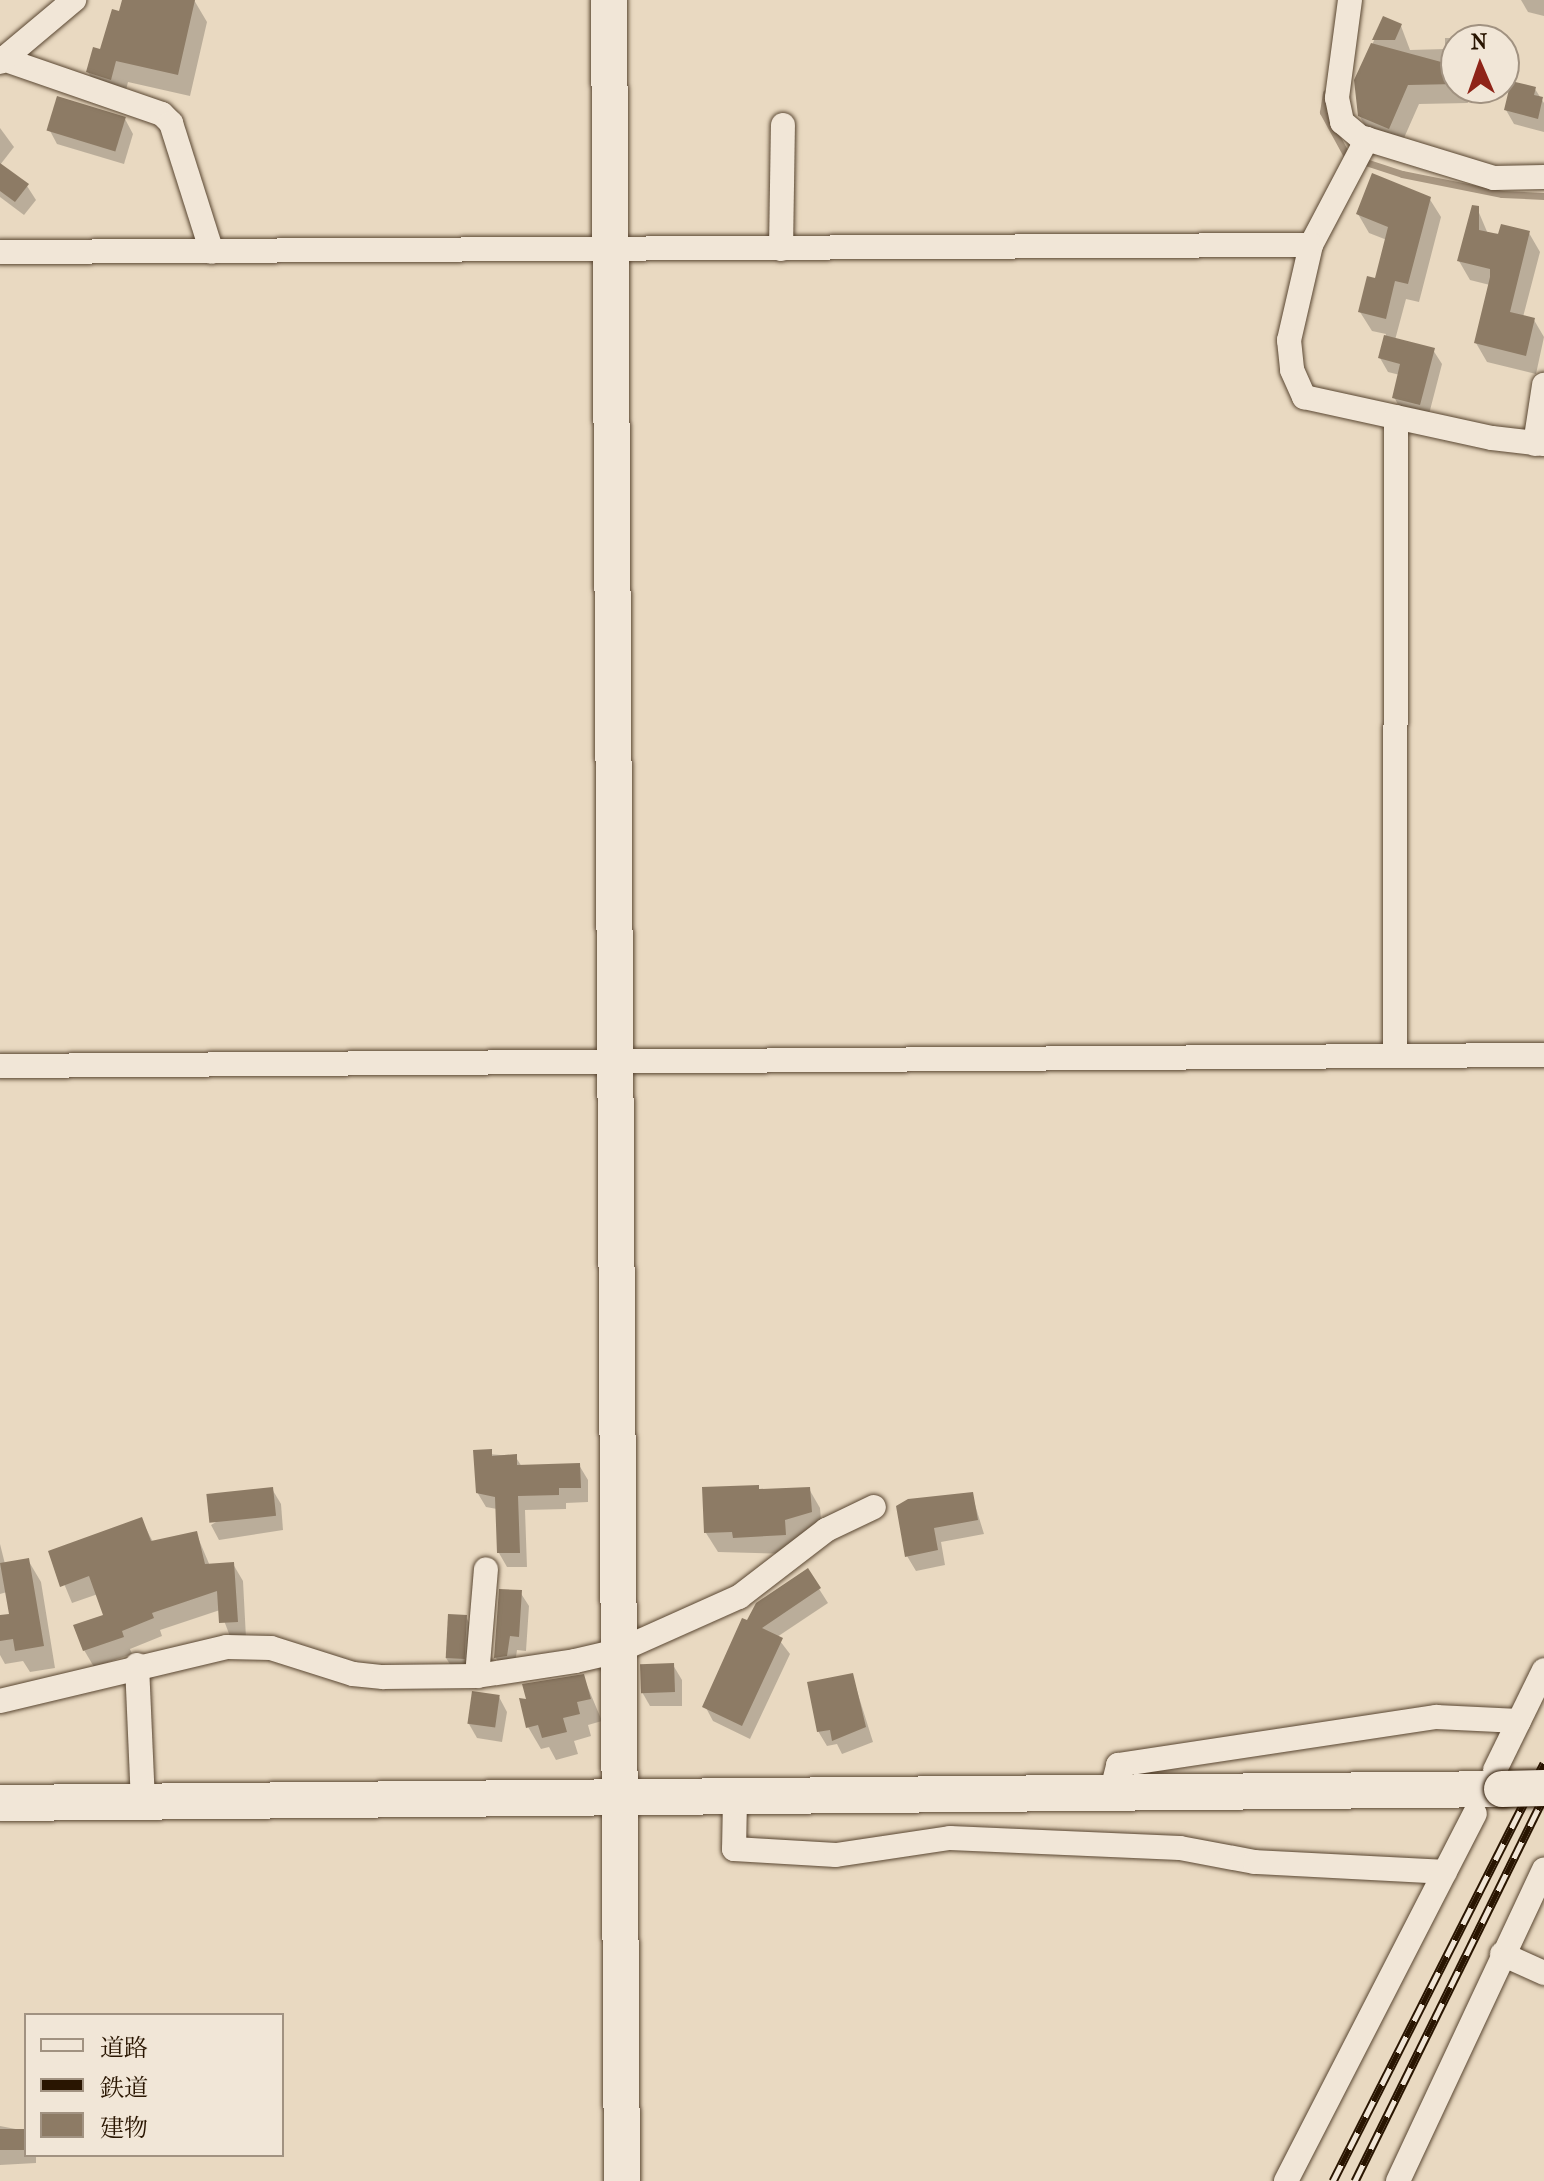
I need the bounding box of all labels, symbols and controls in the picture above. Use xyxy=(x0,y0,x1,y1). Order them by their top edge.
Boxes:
north arrow xyxy=(1440,24,1520,104)
text: N xyxy=(1470,29,1488,55)
legend xyxy=(24,2013,284,2157)
text: 道路 xyxy=(100,2034,148,2062)
text: 鉄道 xyxy=(100,2074,148,2102)
text: 建物 xyxy=(100,2114,148,2142)

